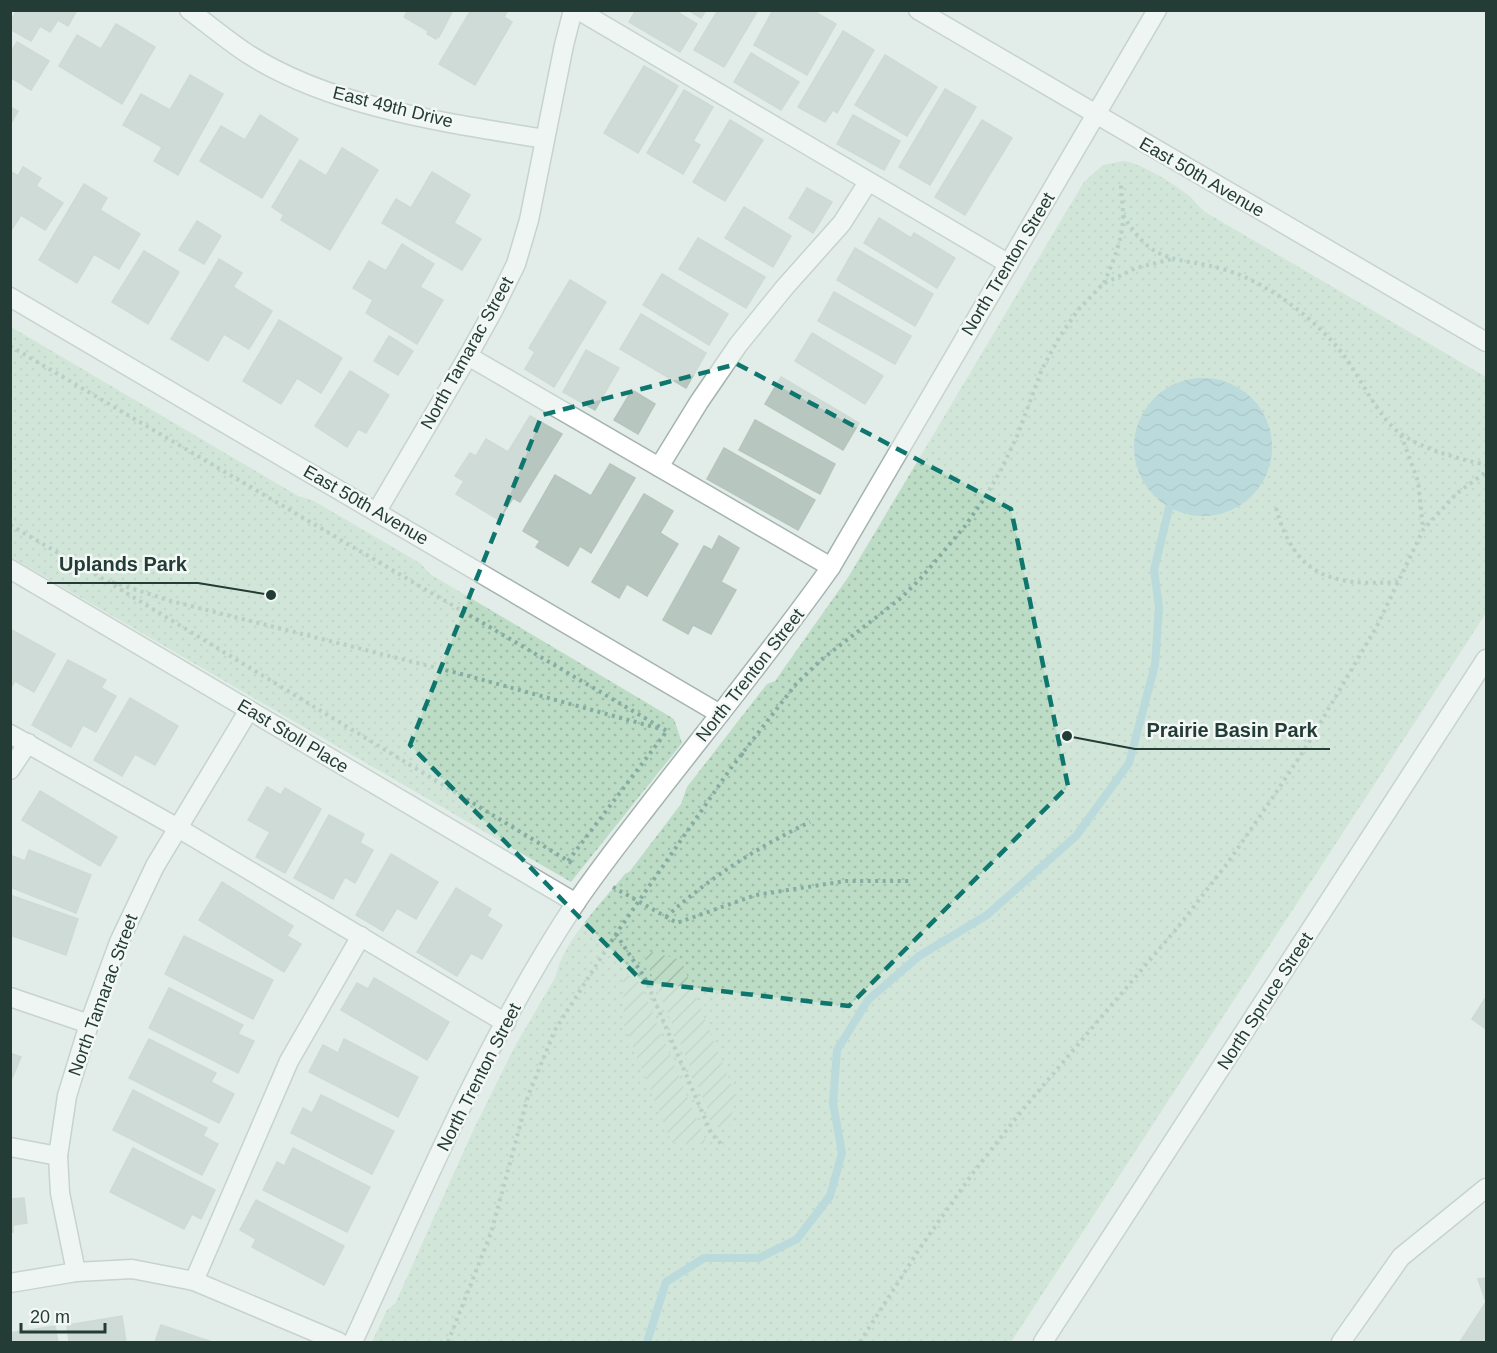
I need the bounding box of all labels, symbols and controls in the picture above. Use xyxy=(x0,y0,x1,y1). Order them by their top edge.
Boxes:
street label: East 49th Drive xyxy=(331,82,455,132)
street label: East 50th Avenue xyxy=(1136,133,1268,221)
street label: North Trenton Street xyxy=(957,189,1059,339)
street label: North Tamarac Street xyxy=(417,273,517,433)
street label: East 50th Avenue xyxy=(300,461,432,549)
callout: Uplands Park xyxy=(47,545,198,583)
text: Uplands Park xyxy=(59,553,188,575)
street label: North Trenton Street xyxy=(692,605,808,745)
street label: East Stoll Place xyxy=(234,695,352,777)
callout: Prairie Basin Park xyxy=(1135,711,1330,749)
text: Prairie Basin Park xyxy=(1146,719,1318,741)
street label: North Tamarac Street xyxy=(64,911,142,1079)
street label: North Spruce Street xyxy=(1213,929,1317,1073)
street label: North Trenton Street xyxy=(433,1000,525,1154)
scale bar xyxy=(21,1296,105,1334)
text: 20 m xyxy=(30,1307,70,1327)

